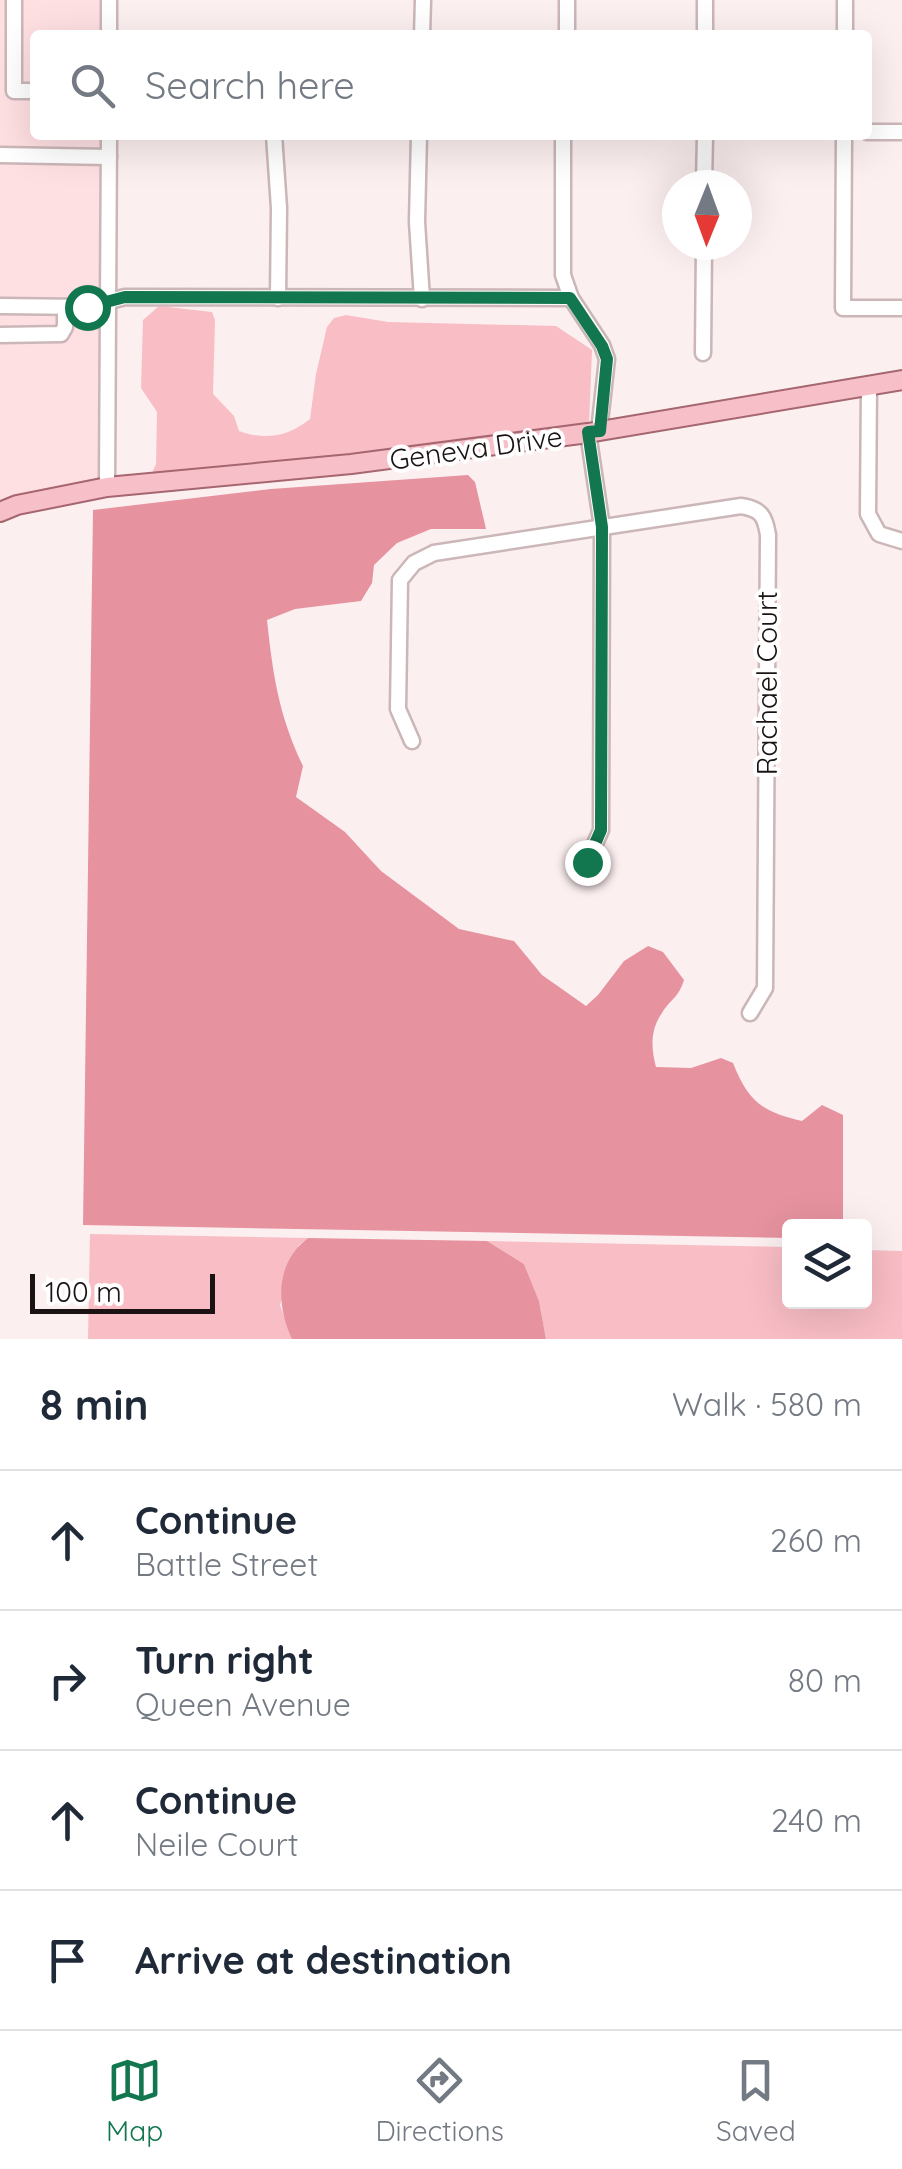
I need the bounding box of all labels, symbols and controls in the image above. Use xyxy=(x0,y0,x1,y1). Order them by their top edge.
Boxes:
search box xyxy=(30,30,872,140)
icon: search xyxy=(65,58,120,113)
text: Search here xyxy=(145,61,355,109)
north arrow xyxy=(662,170,752,260)
route start xyxy=(65,285,111,331)
street label: Geneva Drive xyxy=(387,418,564,477)
street label: Rachael Court xyxy=(749,591,784,775)
route end xyxy=(565,840,611,886)
map controls xyxy=(782,1219,872,1309)
button: layers xyxy=(782,1219,872,1309)
scale bar xyxy=(30,1269,215,1314)
text: 100 m xyxy=(45,1274,122,1309)
text: 8 min xyxy=(40,1378,148,1431)
text: Walk · 580 m xyxy=(672,1384,862,1424)
text: Continue xyxy=(135,1496,297,1544)
icon: ahead xyxy=(40,1513,95,1568)
text: 260 m xyxy=(770,1520,862,1560)
text: Battle Street xyxy=(135,1544,318,1584)
text: Turn right xyxy=(135,1636,314,1684)
icon: right xyxy=(40,1653,95,1708)
text: 80 m xyxy=(788,1660,862,1700)
text: Queen Avenue xyxy=(135,1684,351,1724)
text: Continue xyxy=(135,1776,297,1824)
icon: ahead xyxy=(40,1793,95,1848)
text: 240 m xyxy=(771,1800,862,1840)
text: Neile Court xyxy=(135,1824,299,1864)
icon: arrive xyxy=(40,1933,95,1988)
text: Arrive at destination xyxy=(135,1936,512,1984)
tab: Map xyxy=(106,2053,163,2148)
tab: Directions xyxy=(375,2053,504,2148)
tab: Saved xyxy=(716,2053,796,2148)

